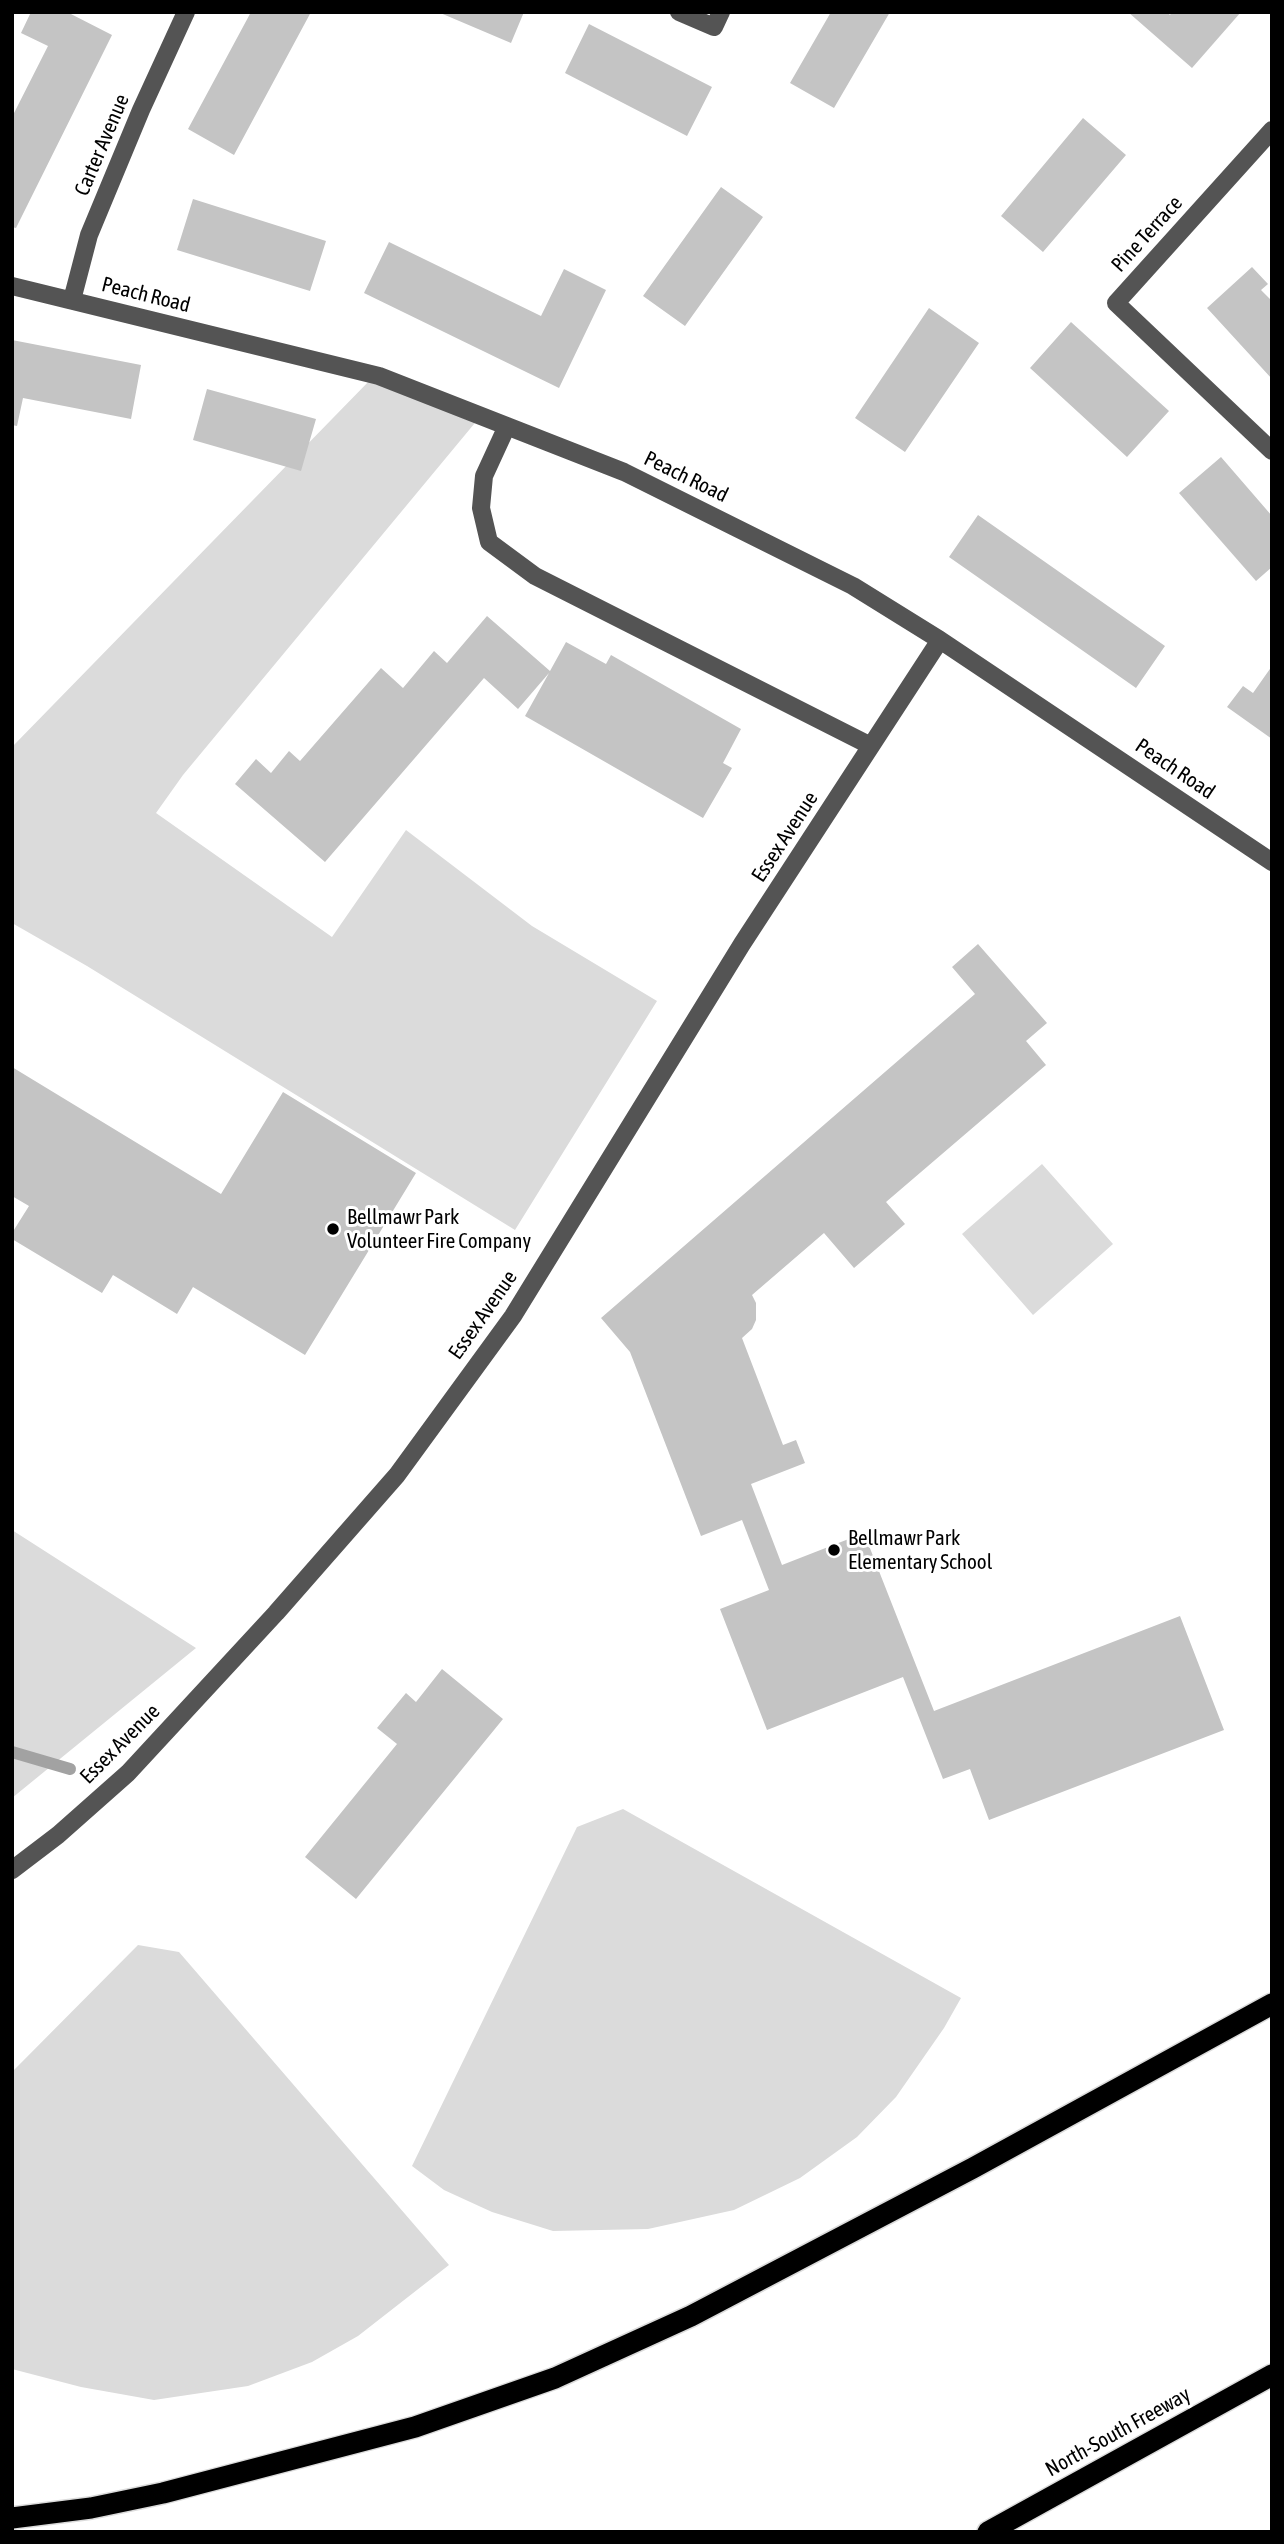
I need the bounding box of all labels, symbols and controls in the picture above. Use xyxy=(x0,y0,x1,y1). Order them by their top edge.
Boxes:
street label: Carter Avenue xyxy=(69,90,135,200)
street label: Pine Terrace xyxy=(1106,191,1188,277)
street label: Peach Road xyxy=(99,272,193,318)
street label: Peach Road xyxy=(640,446,732,508)
street label: Peach Road xyxy=(1131,733,1219,805)
street label: Essex Avenue xyxy=(746,787,824,887)
place label: Bellmawr Park Volunteer Fire Company xyxy=(347,1204,531,1254)
marker: Bellmawr Park Volunteer Fire Company xyxy=(325,1221,341,1237)
street label: Essex Avenue xyxy=(443,1266,523,1364)
place label: Bellmawr Park Elementary School xyxy=(848,1525,992,1575)
marker: Bellmawr Park Elementary School xyxy=(826,1542,842,1558)
street label: Essex Avenue xyxy=(75,1699,165,1789)
street label: North-South Freeway xyxy=(1041,2382,1195,2482)

